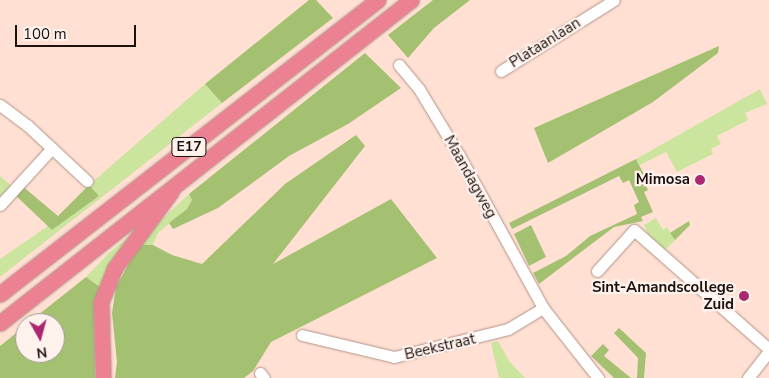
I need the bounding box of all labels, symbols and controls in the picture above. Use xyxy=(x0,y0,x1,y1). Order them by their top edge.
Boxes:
street label: Plataanlaan xyxy=(506,14,584,72)
scale bar xyxy=(18,15,139,47)
text: 100 m xyxy=(23,24,67,44)
street label: Maandagweg xyxy=(440,132,500,222)
road number: E17 xyxy=(170,136,208,158)
place label: Mimosa xyxy=(636,171,690,189)
marker: Mimosa xyxy=(694,174,706,186)
place label: Sint-Amandscollege Zuid xyxy=(592,278,734,313)
marker: Sint-Amandscollege Zuid xyxy=(738,290,750,302)
north arrow xyxy=(15,313,65,363)
street label: Beekstraat xyxy=(403,330,477,364)
text: N xyxy=(35,342,48,362)

